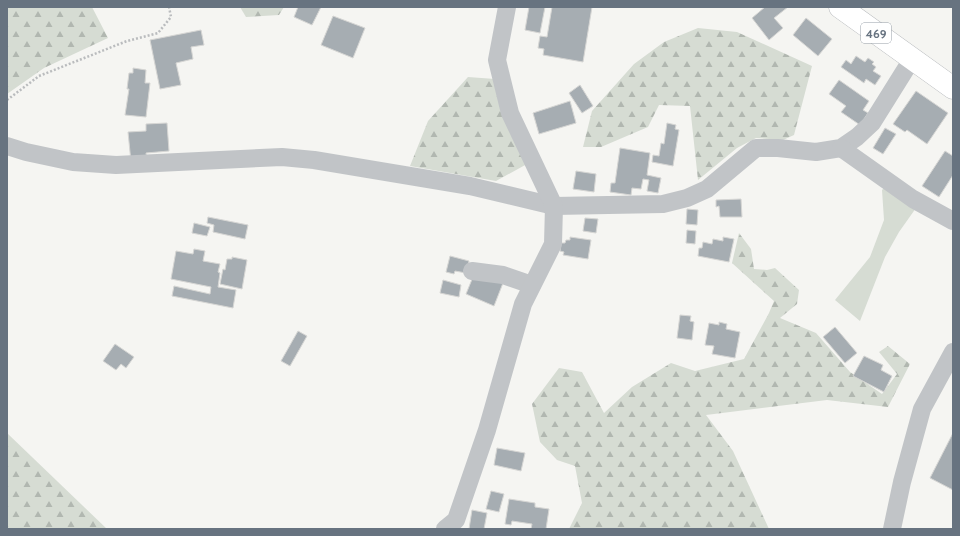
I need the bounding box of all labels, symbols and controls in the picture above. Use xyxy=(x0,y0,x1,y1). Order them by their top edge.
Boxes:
road number: 469 xyxy=(861,23,891,43)

